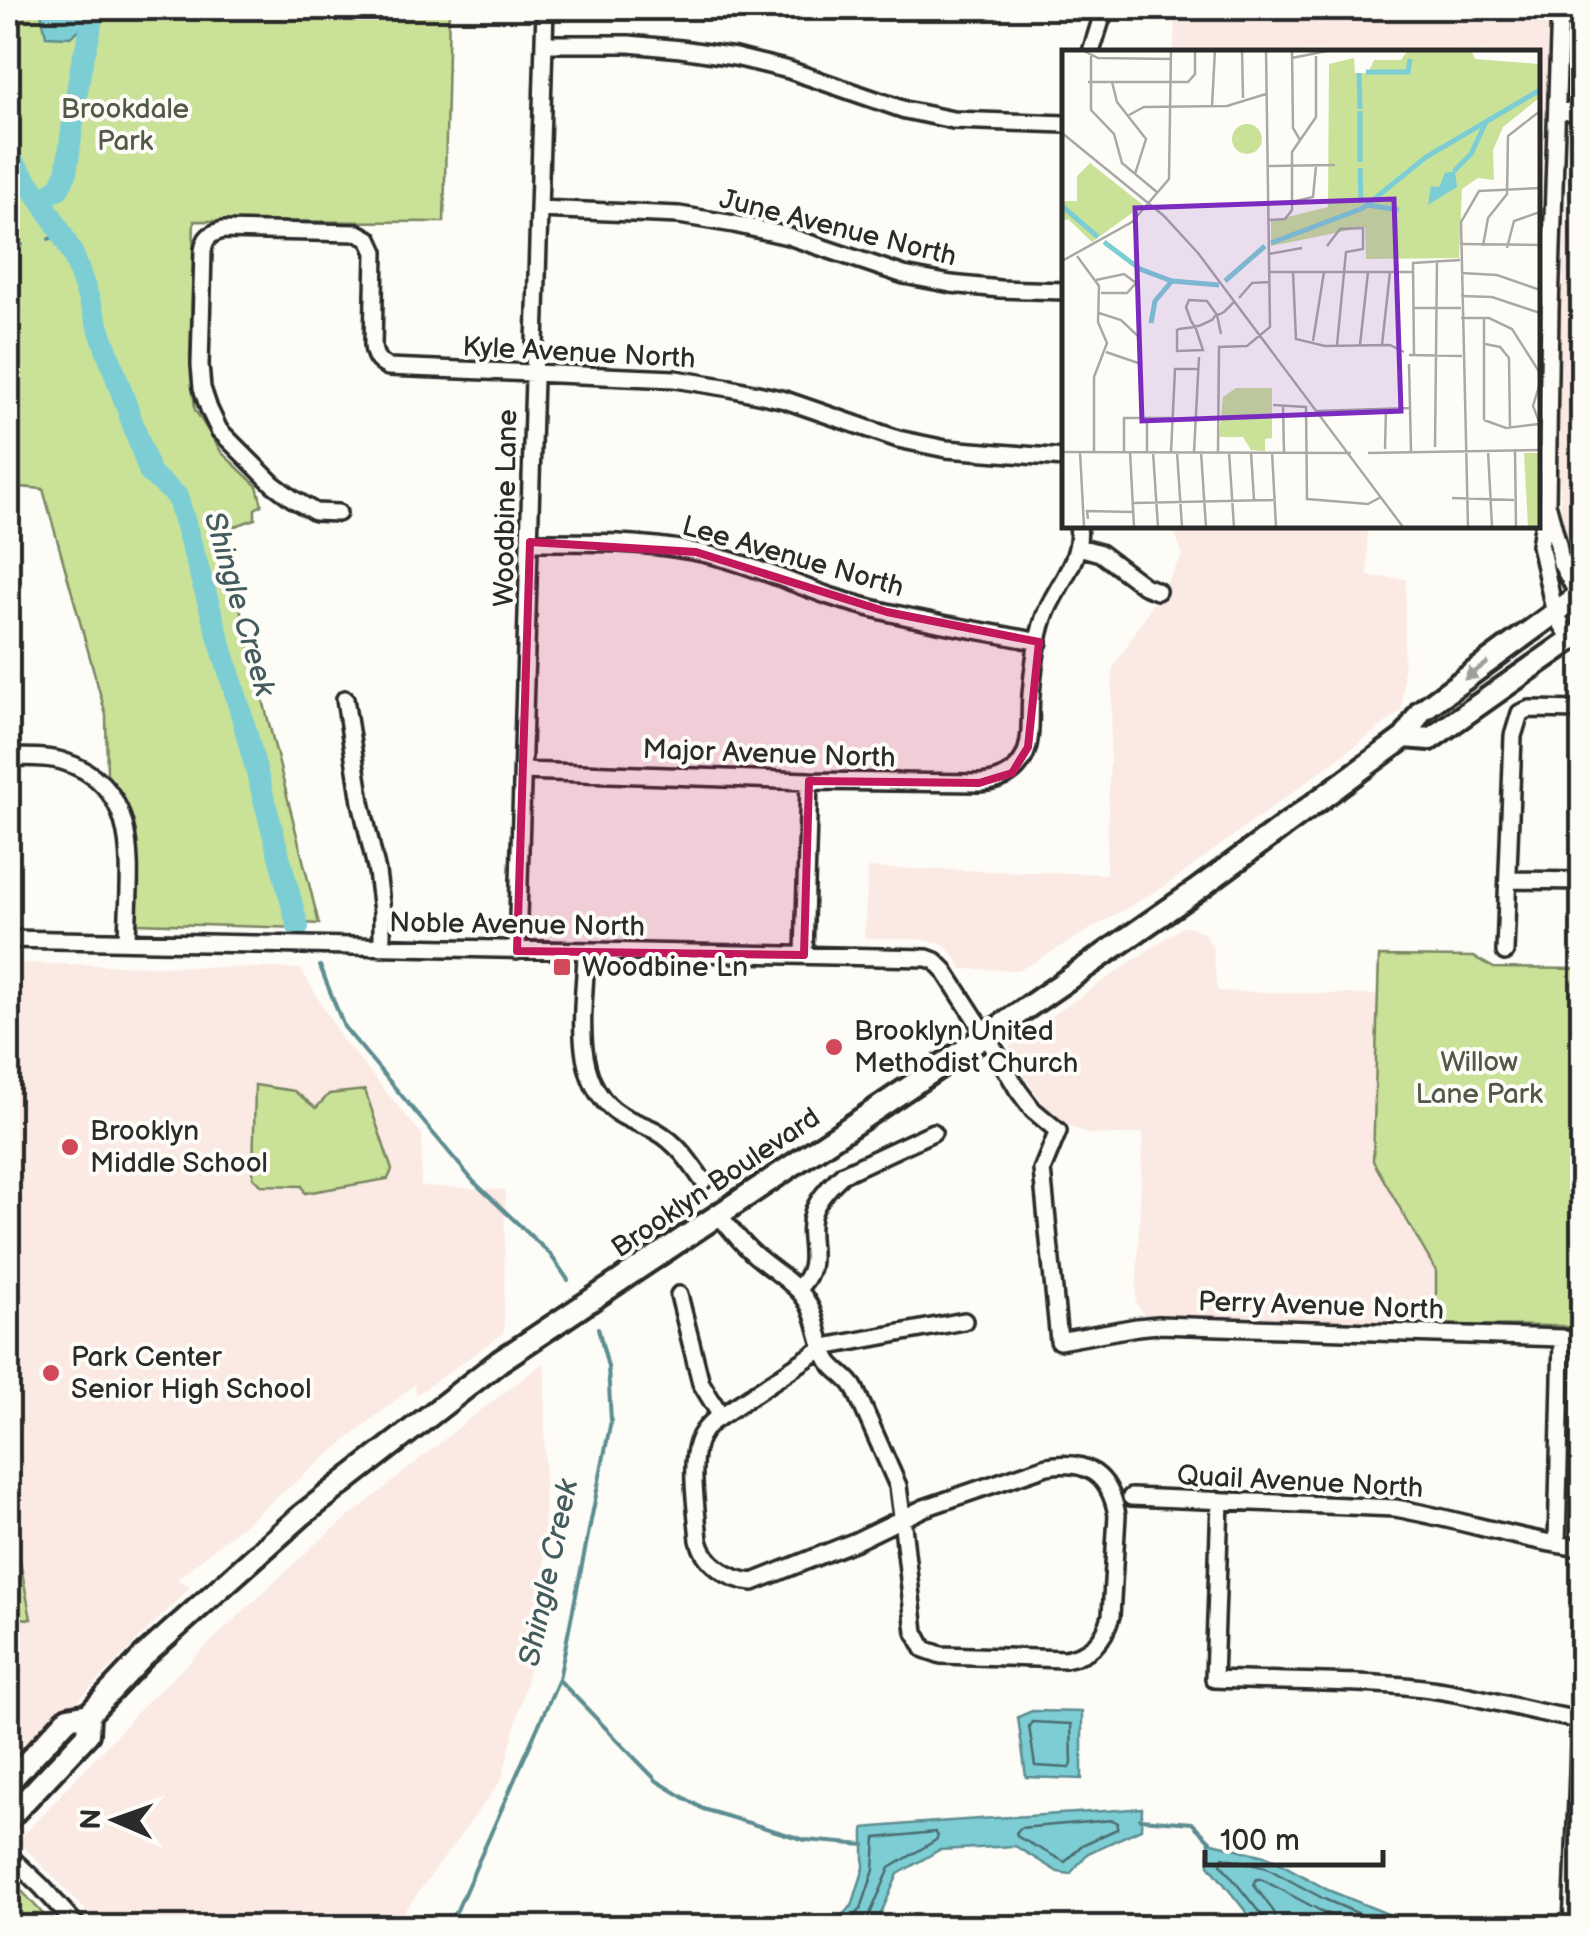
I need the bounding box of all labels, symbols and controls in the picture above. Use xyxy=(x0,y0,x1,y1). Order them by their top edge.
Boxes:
inset map xyxy=(1062,50,1540,528)
park label: Brookdale Park xyxy=(61,93,189,158)
street label: June Avenue North xyxy=(716,183,960,273)
street label: Kyle Avenue North xyxy=(462,330,696,376)
street label: Woodbine Lane xyxy=(488,409,524,607)
water label: Shingle Creek xyxy=(195,508,283,702)
street label: Lee Avenue North xyxy=(678,510,908,604)
one-way arrow xyxy=(1463,661,1489,680)
street label: Major Avenue North xyxy=(642,733,896,775)
street label: Noble Avenue North xyxy=(389,906,645,944)
place label: Woodbine Ln xyxy=(582,951,748,984)
marker: Woodbine Ln xyxy=(551,956,573,978)
place label: Brooklyn United Methodist Church xyxy=(854,1015,1078,1080)
marker: Brooklyn United Methodist Church xyxy=(823,1036,845,1058)
park label: Willow Lane Park xyxy=(1415,1046,1543,1111)
street label: Brooklyn Boulevard xyxy=(606,1101,826,1265)
place label: Brooklyn Middle School xyxy=(90,1115,268,1180)
marker: Brooklyn Middle School xyxy=(59,1136,81,1158)
street label: Perry Avenue North xyxy=(1197,1285,1445,1327)
place label: Park Center Senior High School xyxy=(71,1341,312,1406)
marker: Park Center Senior High School xyxy=(40,1362,62,1384)
street label: Quail Avenue North xyxy=(1176,1459,1424,1505)
water label: Shingle Creek xyxy=(512,1475,587,1670)
north arrow xyxy=(65,1770,165,1870)
scale bar xyxy=(1205,1805,1382,1867)
text: N xyxy=(75,1808,108,1830)
text: 100 m xyxy=(1220,1823,1300,1859)

